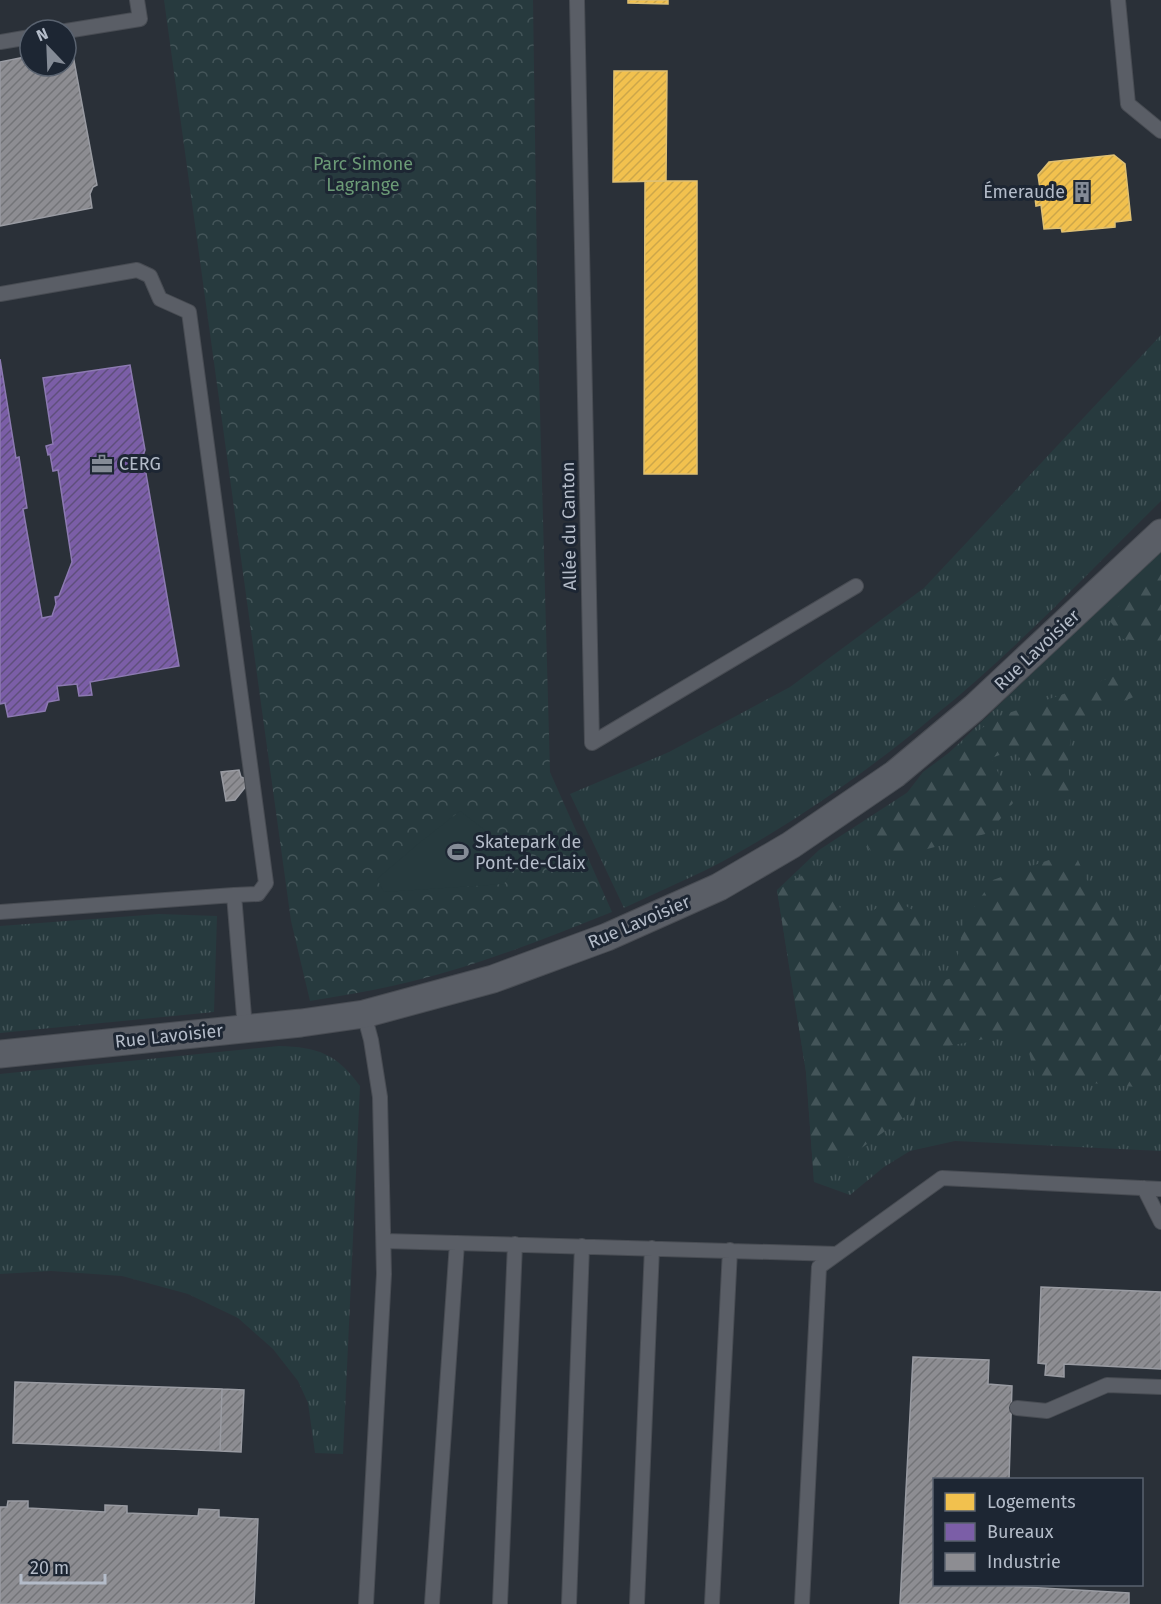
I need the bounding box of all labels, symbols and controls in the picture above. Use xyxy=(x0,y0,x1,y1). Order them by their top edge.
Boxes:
north arrow xyxy=(18,18,78,78)
text: N xyxy=(34,24,51,45)
park label: Parc Simone Lagrange xyxy=(313,153,413,196)
place label: Émeraude xyxy=(983,180,1065,203)
building icon: Émeraude xyxy=(1070,180,1094,204)
office icon: CERG xyxy=(90,452,114,476)
place label: CERG xyxy=(119,453,161,475)
street label: Allée du Canton xyxy=(557,461,581,591)
street label: Rue Lavoisier xyxy=(990,605,1084,695)
place label: Skatepark de Pont-de-Claix xyxy=(475,831,586,874)
sports icon: Skatepark de Pont-de-Claix xyxy=(446,840,470,864)
street label: Rue Lavoisier xyxy=(585,891,693,953)
street label: Rue Lavoisier xyxy=(114,1019,224,1053)
legend xyxy=(933,1478,1143,1586)
text: Logements xyxy=(987,1491,1076,1513)
text: Bureaux xyxy=(987,1521,1054,1543)
scale bar xyxy=(21,1547,105,1585)
text: Industrie xyxy=(987,1551,1061,1573)
text: 20 m xyxy=(30,1557,69,1579)

